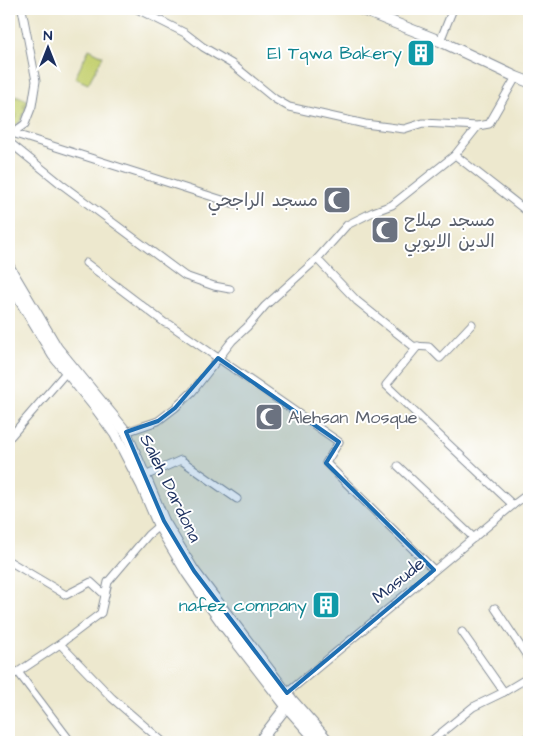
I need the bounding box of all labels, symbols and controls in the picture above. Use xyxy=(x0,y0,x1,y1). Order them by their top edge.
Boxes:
north arrow xyxy=(22,22,72,72)
text: N xyxy=(44,26,53,46)
building icon: El Tqwa Bakery xyxy=(406,38,436,68)
place label: El Tqwa Bakery xyxy=(267,41,402,67)
mosque icon: مسجد الراجحي xyxy=(322,185,352,215)
place label: مسجد الراجحي xyxy=(208,188,318,216)
place label: مسجد صلاح الدين الايوبي xyxy=(404,208,495,257)
mosque icon: مسجد صلاح الدين الايوبي xyxy=(370,215,400,245)
mosque icon: Alehsan Mosque xyxy=(254,402,284,432)
place label: Alehsan Mosque xyxy=(288,405,418,430)
street label: Saleh Dardona xyxy=(134,430,208,547)
street label: Masude xyxy=(367,551,430,609)
building icon: nafez company xyxy=(311,590,341,620)
place label: nafez company xyxy=(179,593,307,619)

